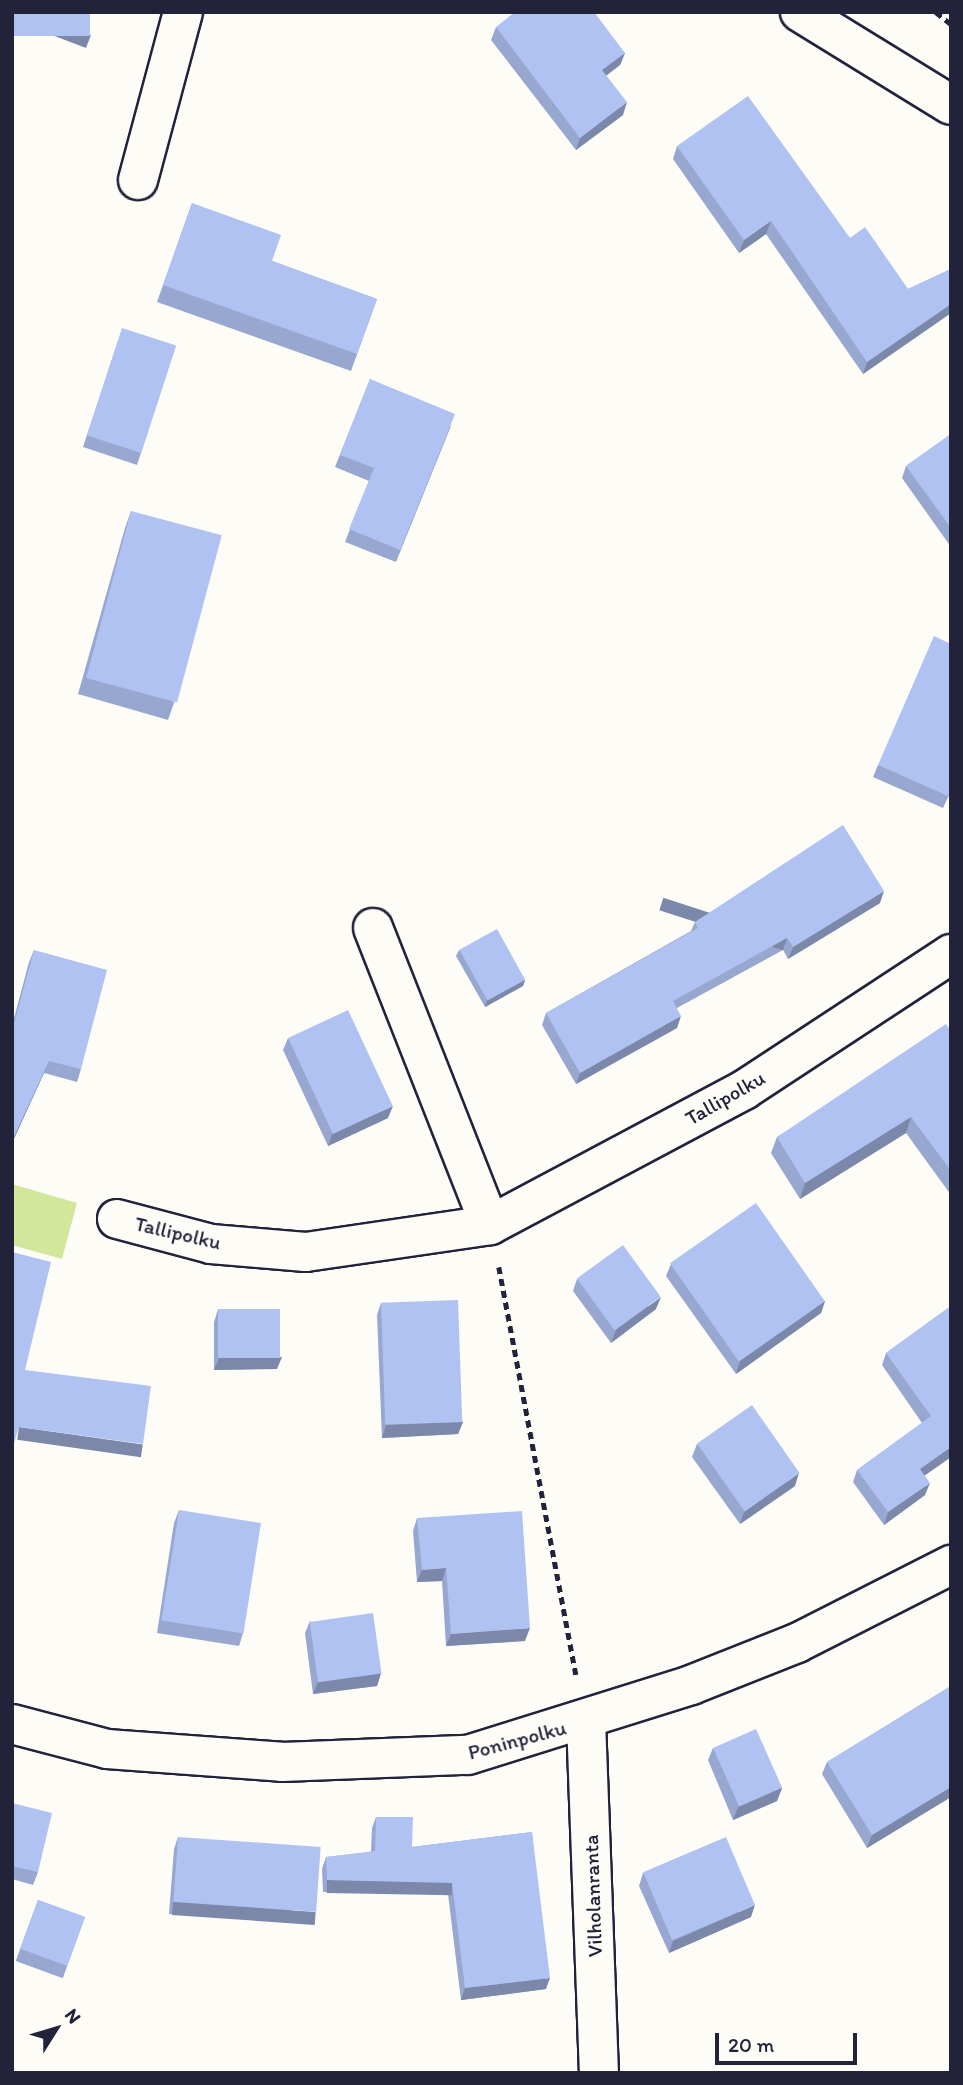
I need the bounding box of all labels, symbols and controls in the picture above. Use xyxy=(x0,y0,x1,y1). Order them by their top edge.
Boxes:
street label: Tallipolku xyxy=(681,1065,769,1131)
street label: Tallipolku xyxy=(132,1211,224,1255)
street label: Poninpolku xyxy=(465,1715,569,1765)
street label: Vilholanranta xyxy=(578,1834,608,1958)
north arrow xyxy=(21,1994,91,2064)
text: N xyxy=(60,2004,86,2028)
scale bar xyxy=(718,2018,860,2062)
text: 20 m xyxy=(728,2032,774,2057)

